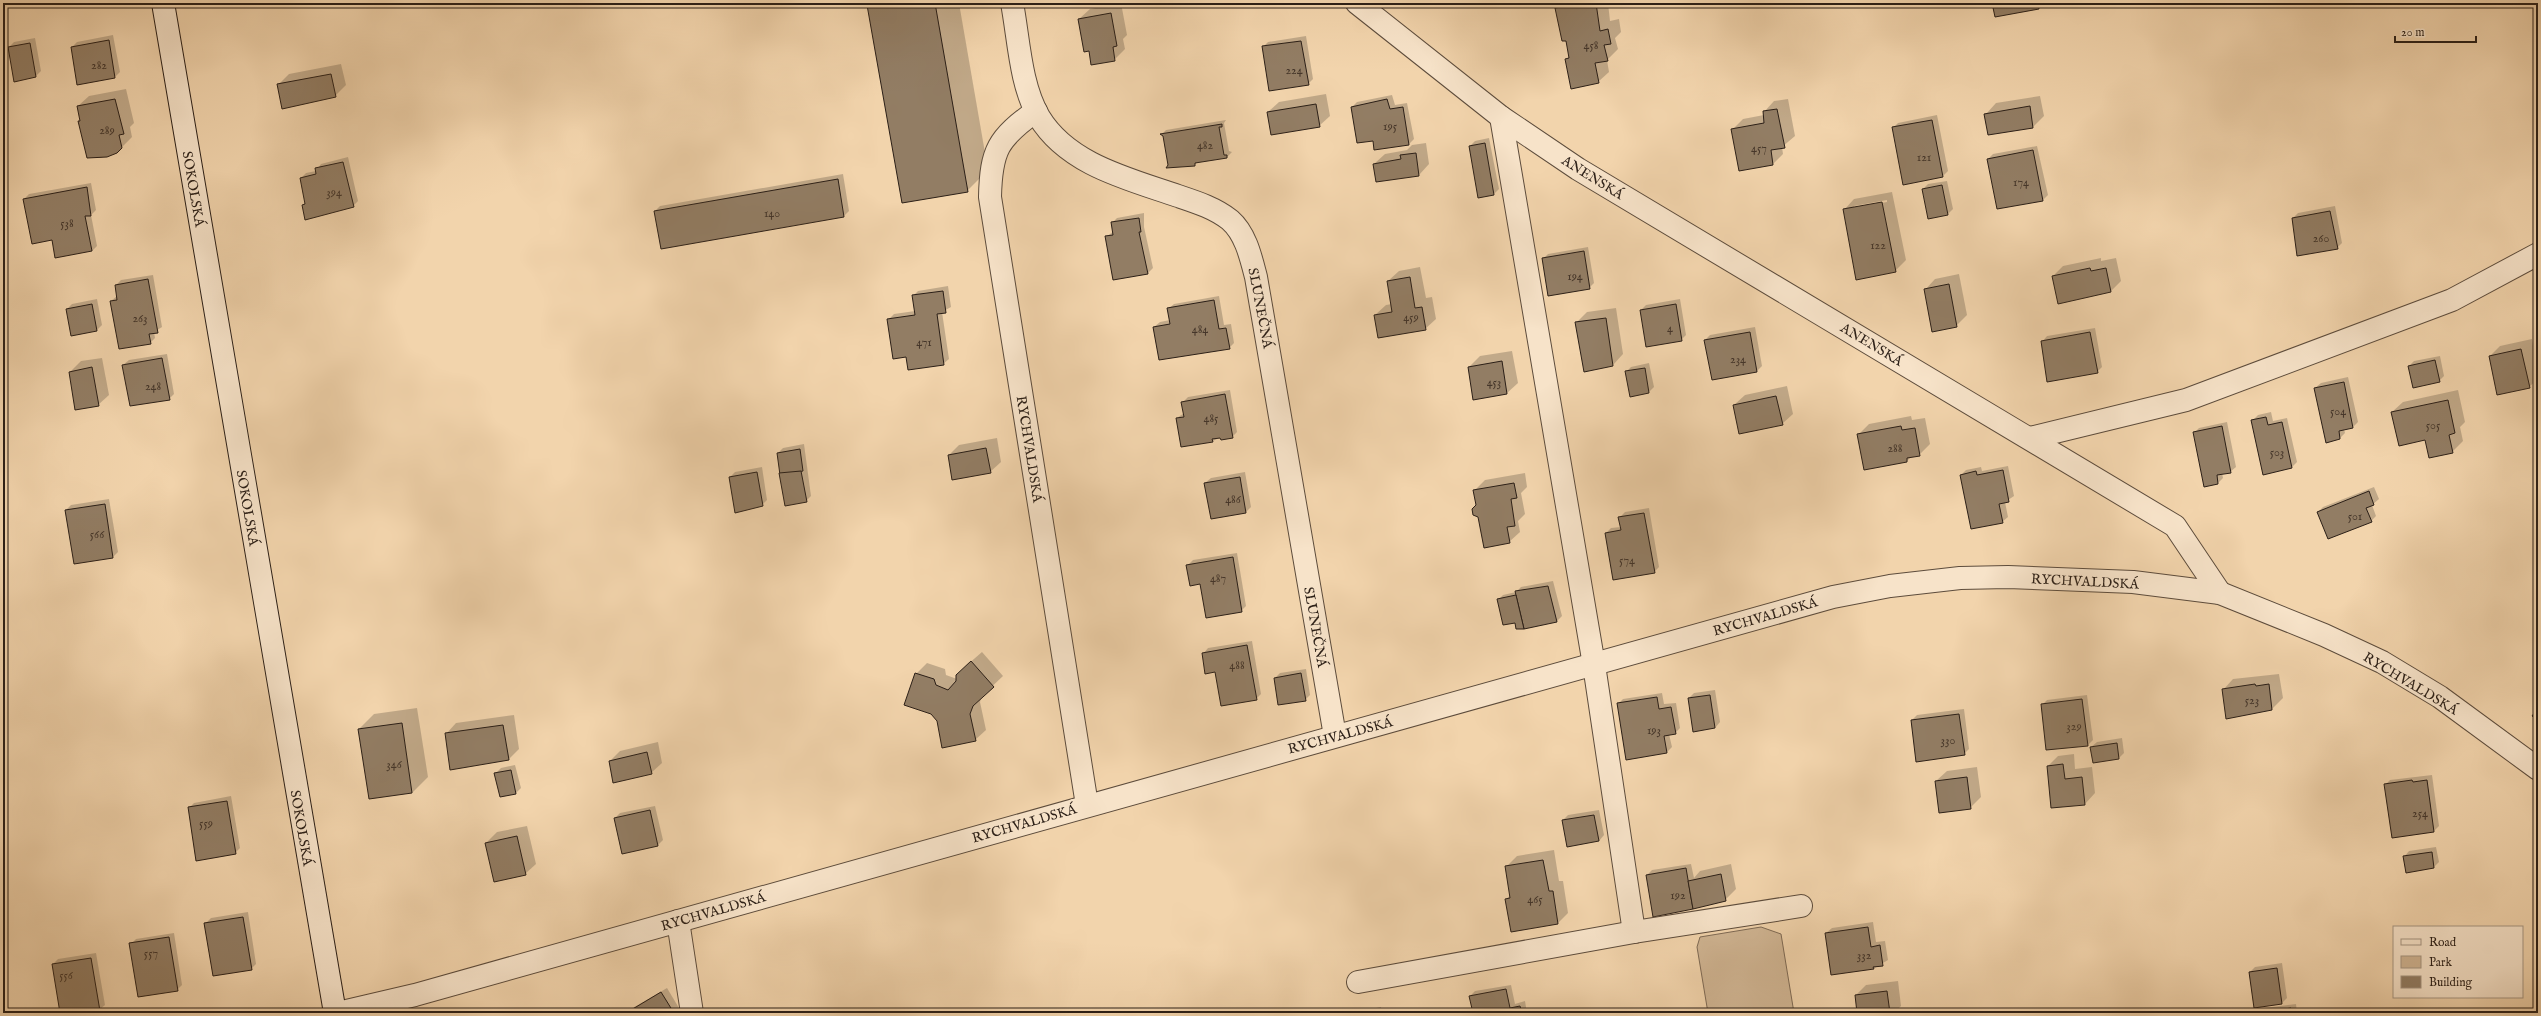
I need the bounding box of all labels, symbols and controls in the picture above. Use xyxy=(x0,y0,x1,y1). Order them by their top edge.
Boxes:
scale bar xyxy=(2395,18,2476,44)
text: 20 m xyxy=(2401,25,2424,40)
house number: 458 xyxy=(1584,38,1599,53)
house number: 282 xyxy=(91,58,107,73)
house number: 224 xyxy=(1285,63,1303,78)
house number: 195 xyxy=(1383,119,1398,134)
house number: 289 xyxy=(99,123,115,138)
house number: 482 xyxy=(1197,138,1213,153)
house number: 457 xyxy=(1751,141,1767,156)
street label: SOKOLSKÁ xyxy=(177,150,210,229)
street label: ANENSKÁ xyxy=(1557,150,1628,204)
house number: 121 xyxy=(1917,150,1931,165)
house number: 174 xyxy=(2013,175,2029,190)
house number: 394 xyxy=(326,185,342,200)
house number: 140 xyxy=(764,206,780,221)
house number: 538 xyxy=(60,216,74,231)
house number: 260 xyxy=(2313,231,2329,246)
house number: 122 xyxy=(1870,238,1886,253)
street label: SLUNEČNÁ xyxy=(1243,266,1278,351)
house number: 194 xyxy=(1567,269,1583,284)
house number: 459 xyxy=(1403,310,1419,325)
house number: 263 xyxy=(132,311,148,326)
street label: ANENSKÁ xyxy=(1836,318,1907,371)
house number: 4 xyxy=(1667,321,1673,336)
house number: 484 xyxy=(1192,322,1208,337)
house number: 471 xyxy=(916,335,932,350)
house number: 234 xyxy=(1730,352,1746,367)
house number: 453 xyxy=(1487,375,1501,390)
house number: 248 xyxy=(145,379,161,394)
street label: RYCHVALDSKÁ xyxy=(1012,394,1047,504)
house number: 504 xyxy=(2330,404,2346,419)
house number: 485 xyxy=(1204,411,1219,426)
house number: 505 xyxy=(2426,418,2441,433)
house number: 288 xyxy=(1887,441,1903,456)
house number: 503 xyxy=(2270,445,2284,460)
street label: SOKOLSKÁ xyxy=(231,469,264,548)
house number: 486 xyxy=(1225,492,1242,507)
house number: 501 xyxy=(2348,509,2362,524)
house number: 566 xyxy=(90,527,105,542)
house number: 574 xyxy=(1619,553,1635,568)
street label: RYCHVALDSKÁ xyxy=(2031,569,2140,594)
house number: 487 xyxy=(1210,571,1226,586)
street label: SLUNEČNÁ xyxy=(1299,585,1332,670)
street label: RYCHVALDSKÁ xyxy=(1711,592,1820,640)
street label: RYCHVALDSKÁ xyxy=(2360,648,2462,720)
house number: 488 xyxy=(1229,658,1245,673)
house number: 523 xyxy=(2245,693,2259,708)
street label: RYCHVALDSKÁ xyxy=(1286,712,1395,759)
house number: 329 xyxy=(2066,719,2082,734)
house number: 193 xyxy=(1647,723,1661,738)
house number: 330 xyxy=(1941,733,1956,748)
house number: 346 xyxy=(386,757,403,772)
street label: SOKOLSKÁ xyxy=(285,789,318,868)
street label: RYCHVALDSKÁ xyxy=(970,799,1079,847)
house number: 254 xyxy=(2412,806,2428,821)
house number: 559 xyxy=(199,816,213,831)
street label: RYCHVALDSKÁ xyxy=(659,887,768,935)
house number: 192 xyxy=(1670,888,1686,903)
house number: 465 xyxy=(1527,892,1543,907)
legend xyxy=(2393,926,2523,998)
text: Road xyxy=(2429,935,2457,950)
house number: 557 xyxy=(144,946,158,961)
house number: 332 xyxy=(1857,948,1872,963)
text: Park xyxy=(2429,955,2452,970)
house number: 556 xyxy=(59,968,74,983)
text: Building xyxy=(2429,975,2473,990)

